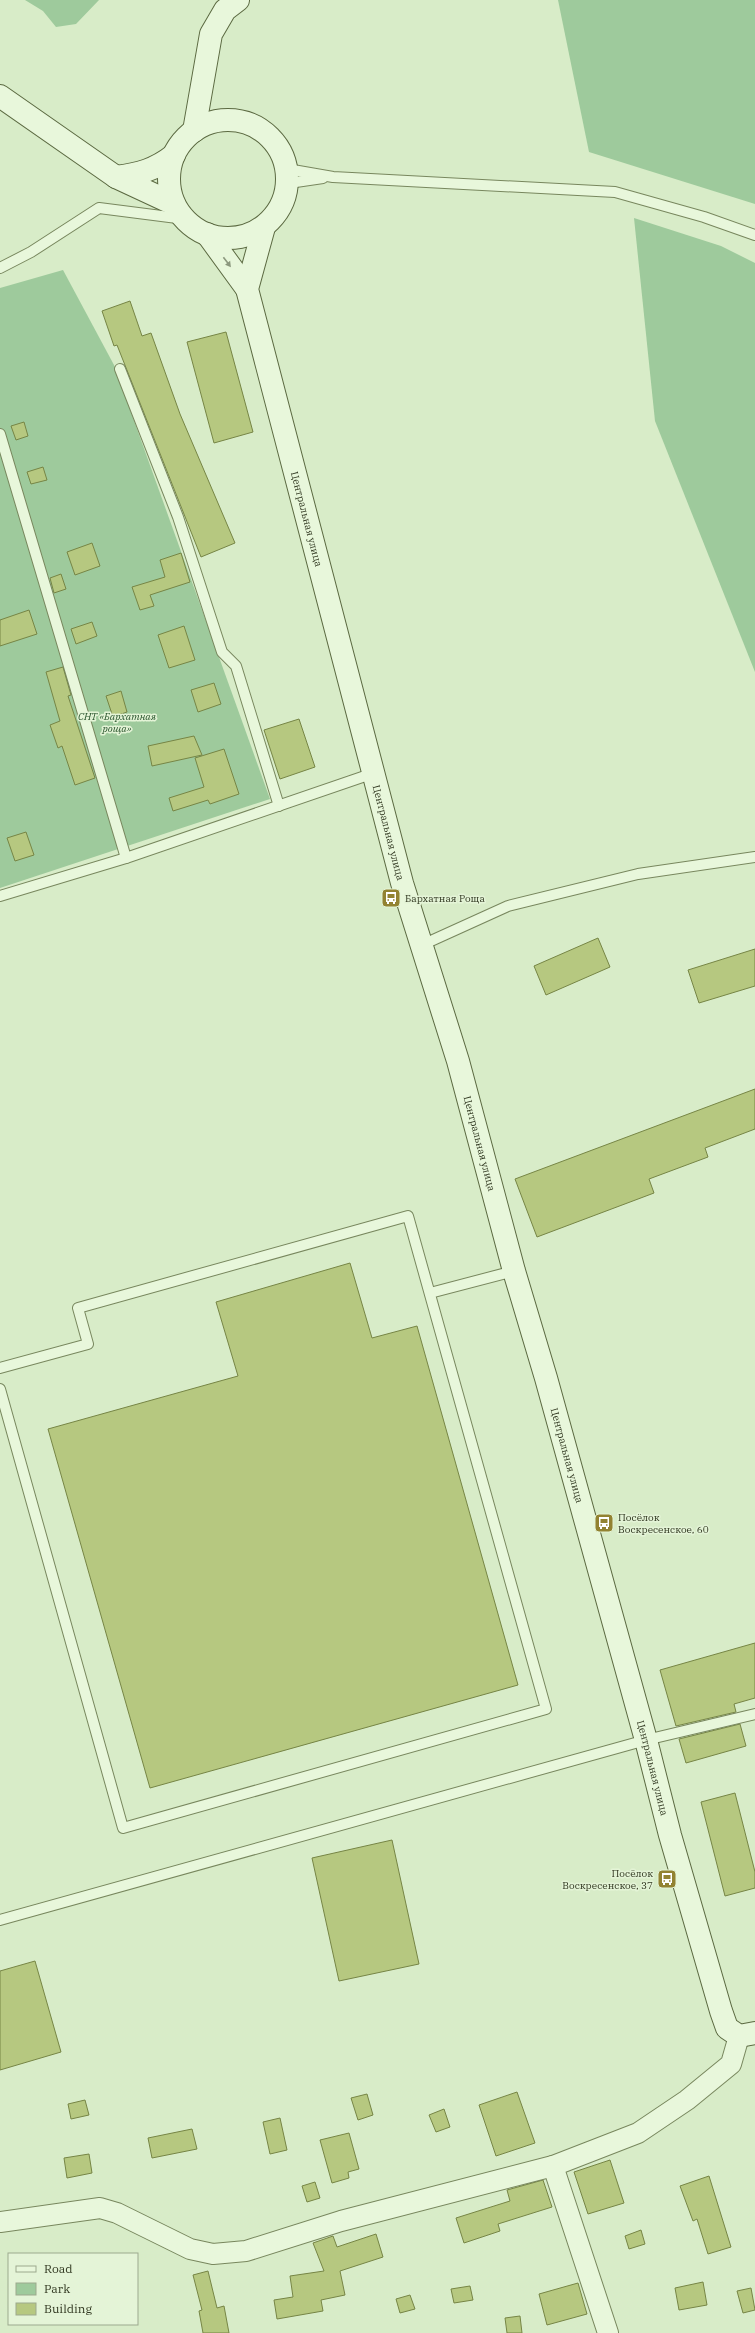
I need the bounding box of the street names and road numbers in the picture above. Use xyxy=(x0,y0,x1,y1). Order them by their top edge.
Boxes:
street label: Центральная улица xyxy=(288,470,325,569)
street label: Центральная улица xyxy=(370,784,407,882)
street label: Центральная улица xyxy=(461,1094,499,1193)
street label: Центральная улица xyxy=(548,1406,586,1505)
street label: Центральная улица xyxy=(634,1719,671,1818)

